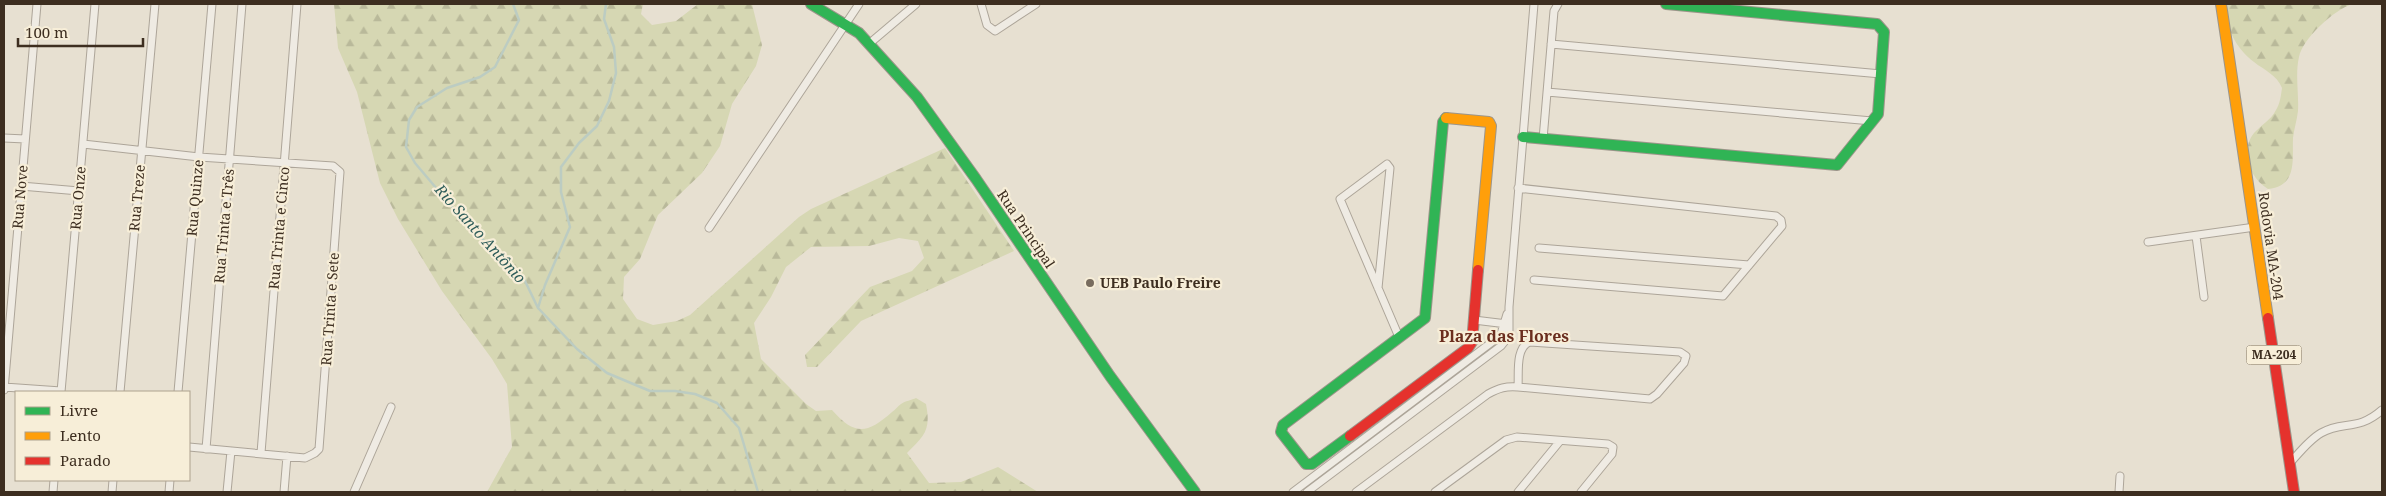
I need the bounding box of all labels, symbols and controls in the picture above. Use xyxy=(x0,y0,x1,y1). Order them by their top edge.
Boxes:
scale bar xyxy=(18,15,142,47)
text: 100 m xyxy=(25,22,68,42)
street label: Rua Quinze xyxy=(182,159,207,237)
street label: Rua Nove xyxy=(7,164,32,230)
street label: Rua Treze xyxy=(124,164,149,232)
street label: Rua Onze xyxy=(65,165,90,230)
street label: Rua Trinta e Cinco xyxy=(264,166,293,290)
street label: Rua Trinta e Três xyxy=(209,168,238,284)
water label: Rio Santo Antônio xyxy=(430,179,531,287)
street label: Rua Principal xyxy=(993,186,1060,272)
street label: Rodovia MA-204 xyxy=(2255,191,2289,301)
street label: Rua Trinta e Sete xyxy=(316,252,343,366)
place label: UEB Paulo Freire xyxy=(1100,273,1221,292)
marker: UEB Paulo Freire xyxy=(1084,277,1096,289)
district label: Plaza das Flores xyxy=(1439,325,1569,347)
road number: MA-204 xyxy=(2246,346,2302,364)
legend xyxy=(15,391,190,481)
text: Livre xyxy=(60,400,98,420)
text: Lento xyxy=(60,425,101,445)
text: Parado xyxy=(60,450,111,470)

